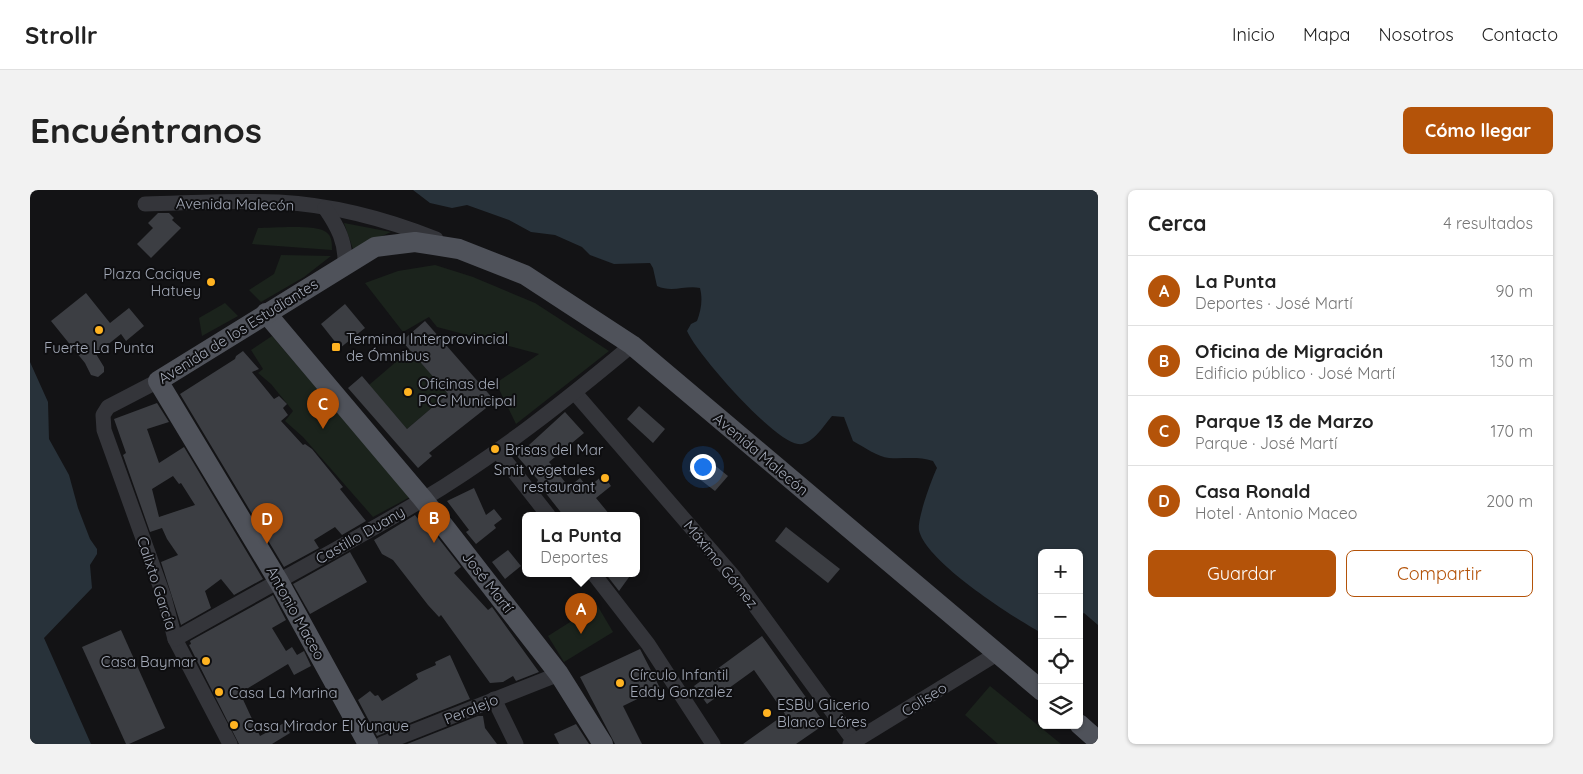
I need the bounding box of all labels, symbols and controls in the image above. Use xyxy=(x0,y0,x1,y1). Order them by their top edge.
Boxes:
text: Strollr xyxy=(25,20,97,50)
text: Inicio xyxy=(1232,23,1275,46)
text: Mapa xyxy=(1303,23,1351,46)
text: Nosotros xyxy=(1379,23,1454,46)
text: Contacto xyxy=(1482,23,1558,46)
button: Cómo llegar xyxy=(1403,107,1553,154)
text: Encuéntranos xyxy=(30,108,262,152)
street label: Avenida Malecón xyxy=(176,193,294,215)
text: Cerca xyxy=(1148,210,1206,236)
text: 4 resultados xyxy=(1443,213,1533,233)
place label: Plaza Cacique Hatuey xyxy=(103,264,201,300)
text: La Punta xyxy=(1195,269,1276,293)
street label: Avenida de los Estudiantes xyxy=(155,274,321,388)
marker: Plaza Cacique Hatuey xyxy=(205,276,217,288)
text: A xyxy=(1159,281,1169,301)
text: 90 m xyxy=(1496,281,1533,301)
text: Deportes · José Martí xyxy=(1195,293,1353,313)
marker: Fuerte La Punta xyxy=(93,324,105,336)
place label: Terminal Interprovincial de Ómnibus xyxy=(346,329,508,365)
place label: Fuerte La Punta xyxy=(44,338,154,357)
text: Oficina de Migración xyxy=(1195,339,1383,363)
marker: Terminal Interprovincial de Ómnibus xyxy=(330,341,342,353)
text: B xyxy=(1159,351,1169,371)
text: 130 m xyxy=(1490,351,1533,371)
text: Edificio público · José Martí xyxy=(1195,363,1395,383)
place label: Oficinas del PCC Municipal xyxy=(418,374,516,410)
marker: Oficinas del PCC Municipal xyxy=(402,386,414,398)
pin: C xyxy=(307,388,339,429)
street label: Avenida Malecón xyxy=(709,409,813,499)
text: Parque 13 de Marzo xyxy=(1195,409,1374,433)
text: C xyxy=(1159,421,1169,441)
text: 170 m xyxy=(1490,421,1533,441)
text: Parque · José Martí xyxy=(1195,433,1337,453)
place label: Brisas del Mar xyxy=(505,440,604,459)
marker: Brisas del Mar xyxy=(489,443,501,455)
your location xyxy=(690,454,716,480)
place label: Smit vegetales restaurant xyxy=(494,460,595,496)
marker: Smit vegetales restaurant xyxy=(599,472,611,484)
text: Casa Ronald xyxy=(1195,479,1310,503)
text: D xyxy=(1158,491,1170,511)
text: 200 m xyxy=(1486,491,1533,511)
street label: Castillo Duany xyxy=(312,502,408,568)
pin: B xyxy=(418,502,450,543)
pin: D xyxy=(251,503,283,544)
text: Hotel · Antonio Maceo xyxy=(1195,503,1357,523)
popup xyxy=(522,512,640,577)
street label: Máximo Gómez xyxy=(680,516,762,612)
text: La Punta xyxy=(540,523,622,547)
street label: Calixto García xyxy=(133,534,181,632)
street label: José Martí xyxy=(458,547,518,617)
text: Deportes xyxy=(540,547,608,567)
map controls xyxy=(1038,549,1083,729)
button: + xyxy=(1038,549,1083,594)
button: Guardar xyxy=(1148,550,1336,597)
button: Compartir xyxy=(1346,550,1533,597)
street label: Antonio Maceo xyxy=(262,563,330,663)
pin: A xyxy=(565,593,597,634)
button: − xyxy=(1038,594,1083,639)
button: locate xyxy=(1038,639,1083,684)
place label: Casa Baymar xyxy=(101,652,196,671)
marker: Casa Baymar xyxy=(200,655,212,667)
place label: Círculo Infantil Eddy Gonzalez xyxy=(630,665,733,701)
marker: Círculo Infantil Eddy Gonzalez xyxy=(614,677,626,689)
street label: Coliseo xyxy=(898,678,950,720)
place label: Casa La Marina xyxy=(229,683,338,702)
button: layers xyxy=(1038,684,1083,729)
marker: Casa La Marina xyxy=(213,686,225,698)
street label: Peralejo xyxy=(441,690,501,728)
place label: ESBU Glicerio Blanco Lóres xyxy=(777,695,870,731)
marker: ESBU Glicerio Blanco Lóres xyxy=(761,707,773,719)
place label: Casa Mirador El Yunque xyxy=(244,716,409,735)
marker: Casa Mirador El Yunque xyxy=(228,719,240,731)

